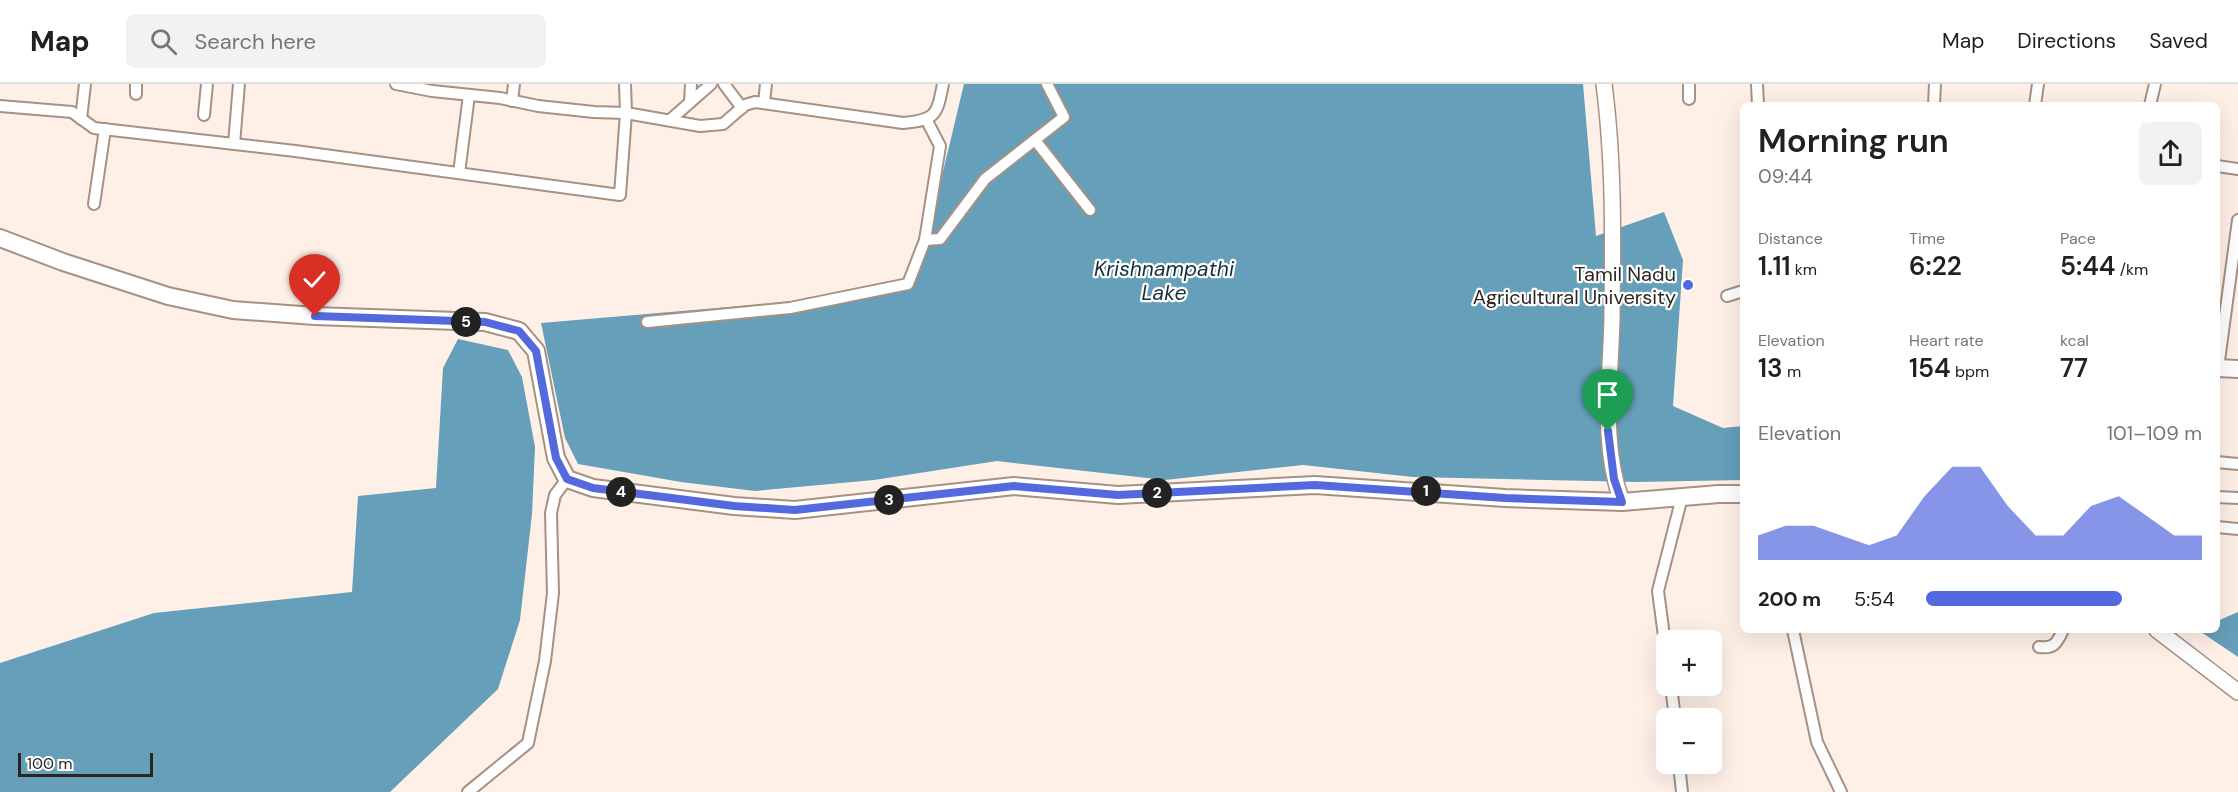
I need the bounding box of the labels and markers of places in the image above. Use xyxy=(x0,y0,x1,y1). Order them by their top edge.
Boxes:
pin xyxy=(289,254,340,316)
place label: Tamil Nadu Agricultural University xyxy=(1473,261,1676,310)
marker: Tamil Nadu Agricultural University xyxy=(1681,278,1695,292)
pin: 5 xyxy=(451,307,481,337)
pin xyxy=(1582,369,1633,431)
pin: 1 xyxy=(1411,476,1441,506)
pin: 4 xyxy=(606,477,636,507)
pin: 2 xyxy=(1142,478,1172,508)
pin: 3 xyxy=(874,485,904,515)

